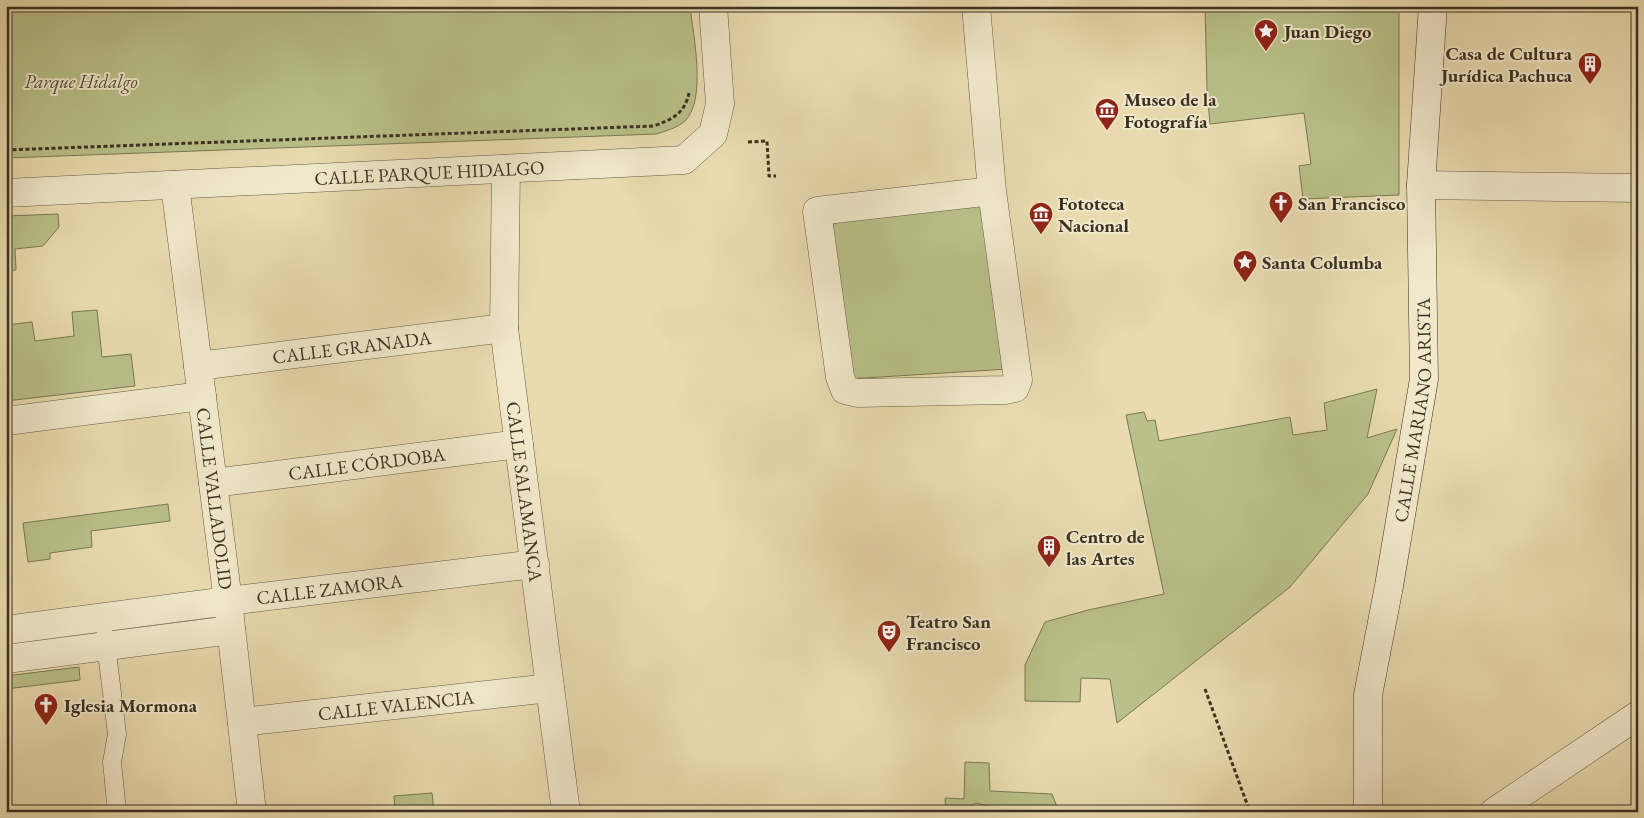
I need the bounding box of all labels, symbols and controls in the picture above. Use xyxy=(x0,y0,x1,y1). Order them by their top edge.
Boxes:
place icon: Juan Diego xyxy=(1253,18,1279,52)
place label: Juan Diego xyxy=(1282,19,1372,44)
place label: Casa de Cultura Jurídica Pachuca xyxy=(1439,41,1573,88)
building icon: Casa de Cultura Jurídica Pachuca xyxy=(1577,51,1603,85)
park label: Parque Hidalgo xyxy=(24,69,138,95)
place label: Museo de la Fotografía xyxy=(1124,87,1217,134)
museum icon: Museo de la Fotografía xyxy=(1094,97,1120,131)
street label: CALLE PARQUE HIDALGO xyxy=(314,155,545,191)
church icon: San Francisco xyxy=(1268,190,1294,224)
place label: Fototeca Nacional xyxy=(1058,191,1129,238)
place label: San Francisco xyxy=(1298,191,1406,216)
museum icon: Fototeca Nacional xyxy=(1028,201,1054,235)
place icon: Santa Columba xyxy=(1232,249,1258,283)
place label: Santa Columba xyxy=(1262,250,1383,275)
street label: CALLE MARIANO ARISTA xyxy=(1388,297,1437,524)
street label: CALLE GRANADA xyxy=(271,325,434,370)
street label: CALLE SALAMANCA xyxy=(501,400,549,584)
street label: CALLE VALLADOLID xyxy=(190,406,238,591)
street label: CALLE CÓRDOBA xyxy=(287,441,448,486)
place label: Centro de las Artes xyxy=(1066,524,1145,571)
building icon: Centro de las Artes xyxy=(1036,534,1062,568)
street label: CALLE ZAMORA xyxy=(255,568,405,610)
place label: Teatro San Francisco xyxy=(906,609,991,656)
theatre icon: Teatro San Francisco xyxy=(876,619,902,653)
street label: CALLE VALENCIA xyxy=(317,684,476,727)
church icon: Iglesia Mormona xyxy=(33,692,59,726)
place label: Iglesia Mormona xyxy=(64,693,198,718)

